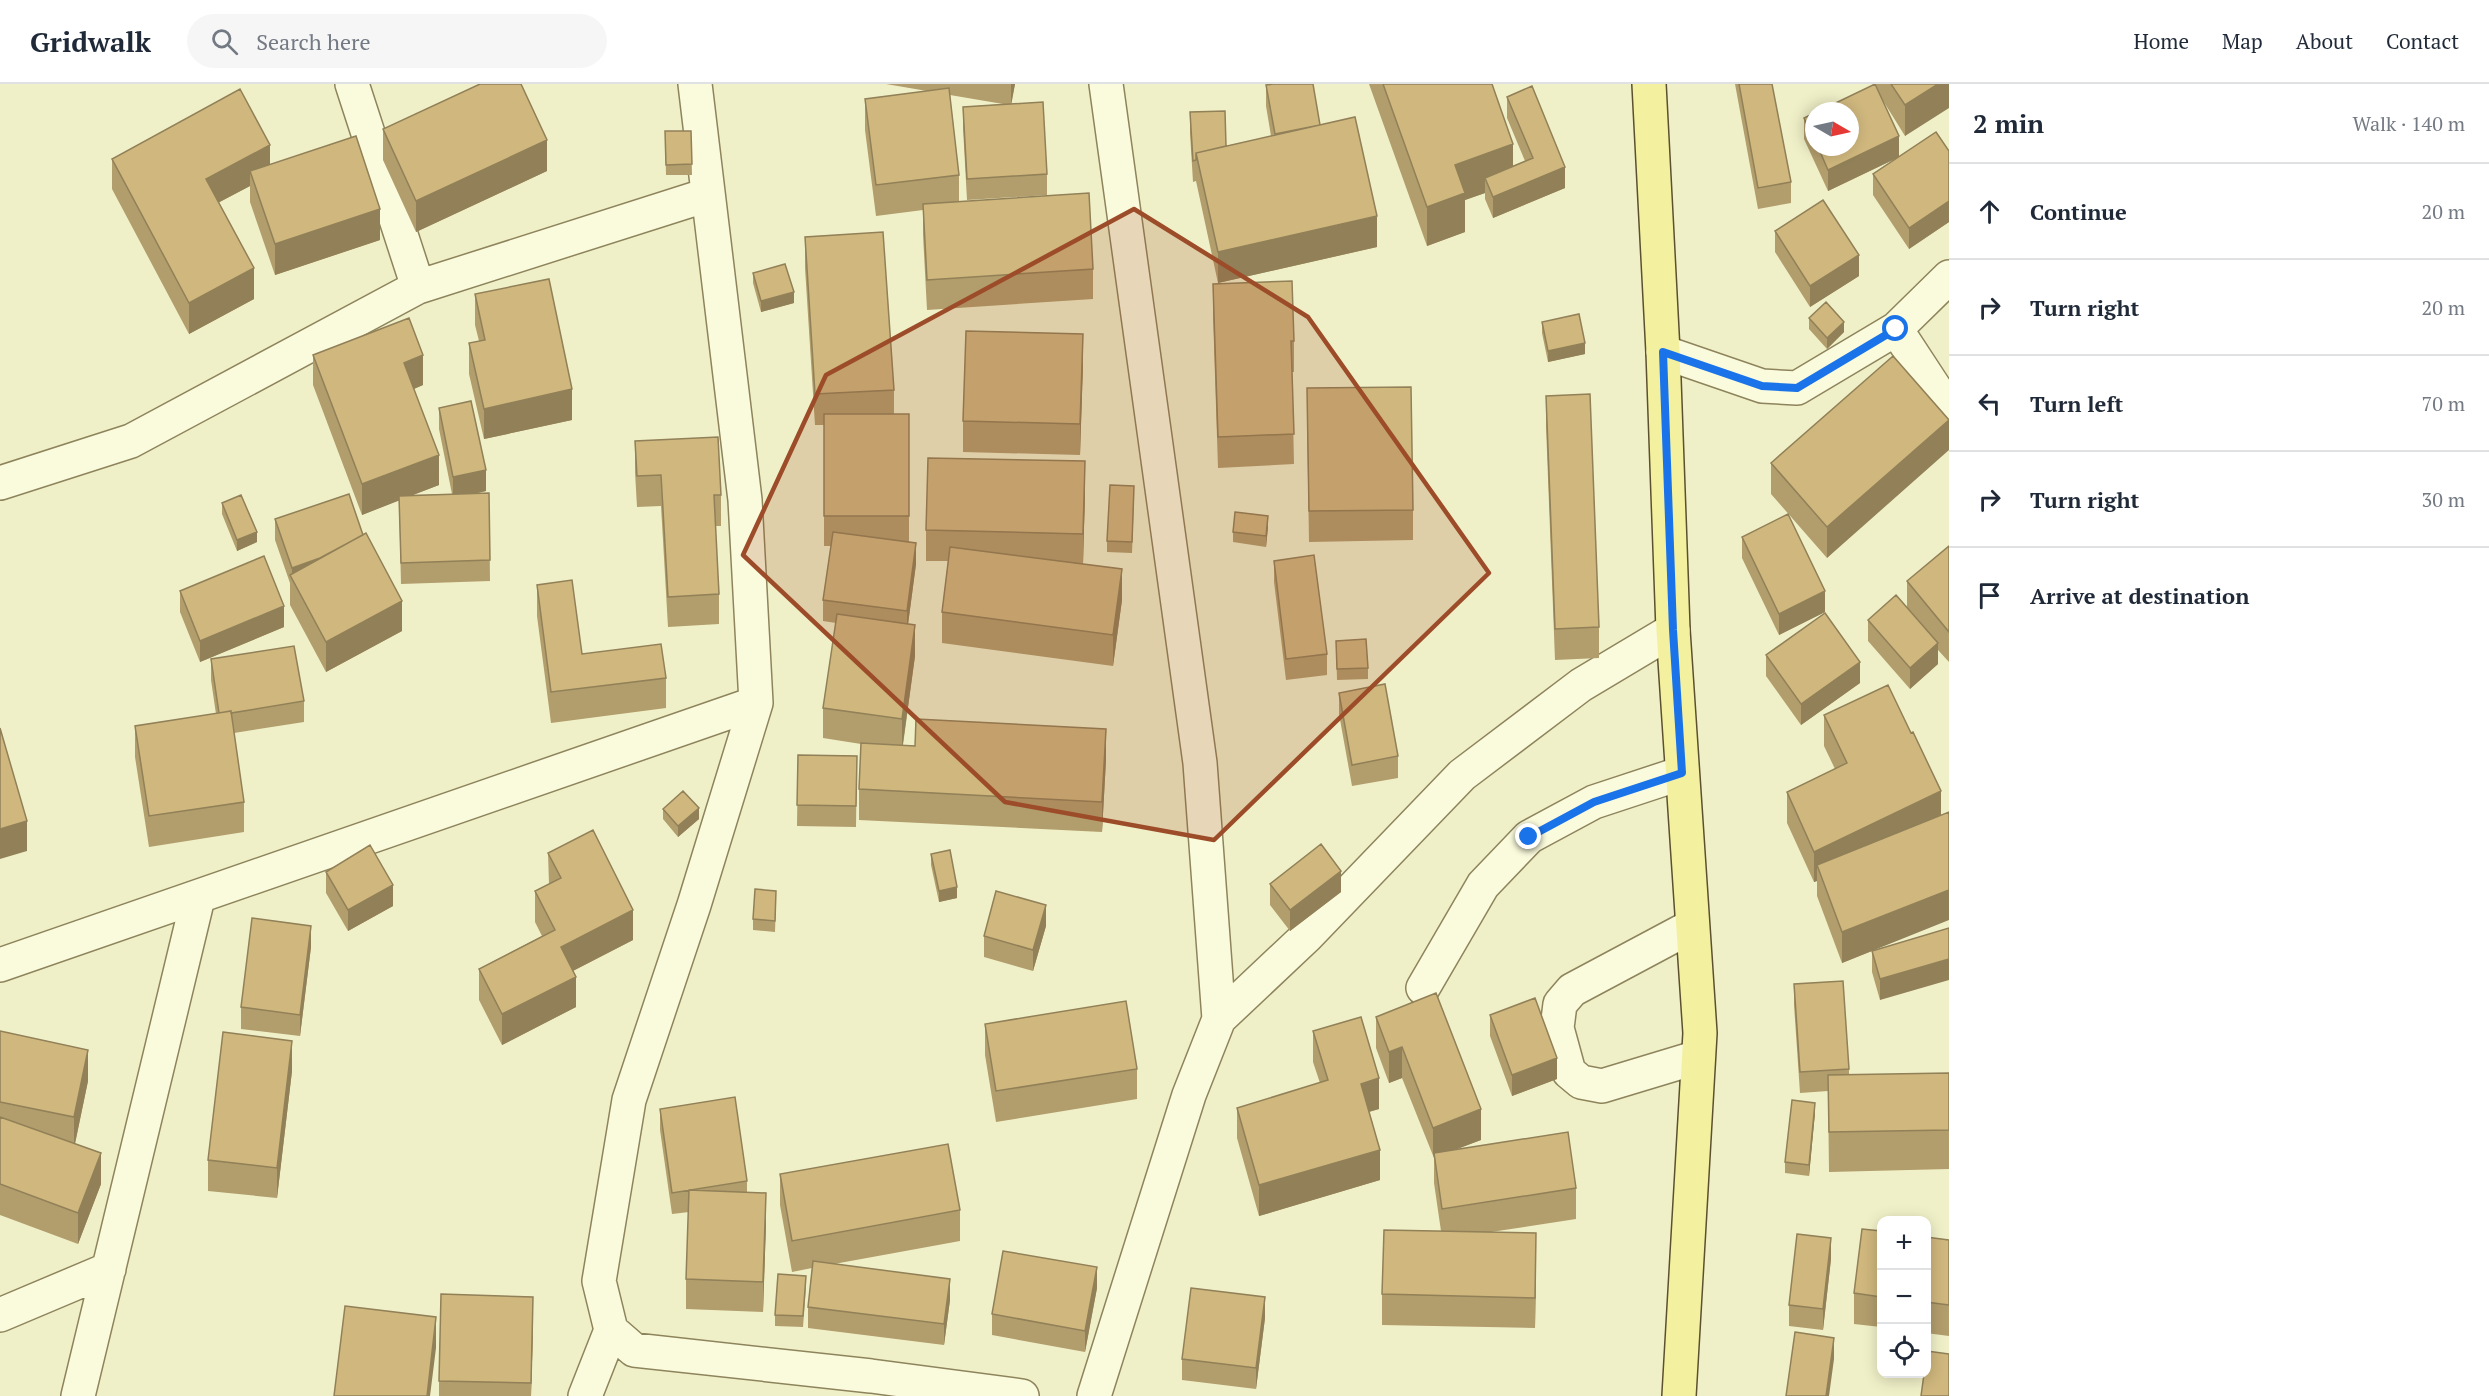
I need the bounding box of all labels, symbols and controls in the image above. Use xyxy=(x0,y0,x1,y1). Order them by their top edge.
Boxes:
search box xyxy=(187,14,607,68)
text: Gridwalk xyxy=(30,23,151,60)
icon: search xyxy=(208,25,241,58)
text: Search here xyxy=(256,27,371,56)
text: Home xyxy=(2133,27,2189,55)
text: Map xyxy=(2222,27,2263,55)
text: About xyxy=(2296,27,2353,55)
text: Contact xyxy=(2386,27,2459,55)
north arrow xyxy=(1805,102,1859,156)
text: 2 min xyxy=(1973,106,2044,140)
text: Walk · 140 m xyxy=(2353,110,2465,137)
icon: ahead xyxy=(1973,195,2006,228)
text: Continue xyxy=(2030,197,2127,226)
text: 20 m xyxy=(2422,198,2465,225)
icon: right xyxy=(1973,291,2006,324)
text: Turn right xyxy=(2030,293,2139,322)
text: 20 m xyxy=(2422,294,2465,321)
route start xyxy=(1882,315,1908,341)
icon: left xyxy=(1973,387,2006,420)
text: Turn left xyxy=(2030,389,2123,418)
text: 70 m xyxy=(2422,390,2465,417)
icon: right xyxy=(1973,483,2006,516)
text: Turn right xyxy=(2030,485,2139,514)
text: 30 m xyxy=(2422,486,2465,513)
icon: arrive xyxy=(1973,579,2006,612)
text: Arrive at destination xyxy=(2030,581,2249,610)
route end xyxy=(1515,823,1541,849)
map controls xyxy=(1877,1216,1931,1378)
button: + xyxy=(1877,1216,1931,1270)
button: − xyxy=(1877,1270,1931,1324)
button: locate xyxy=(1877,1324,1931,1378)

